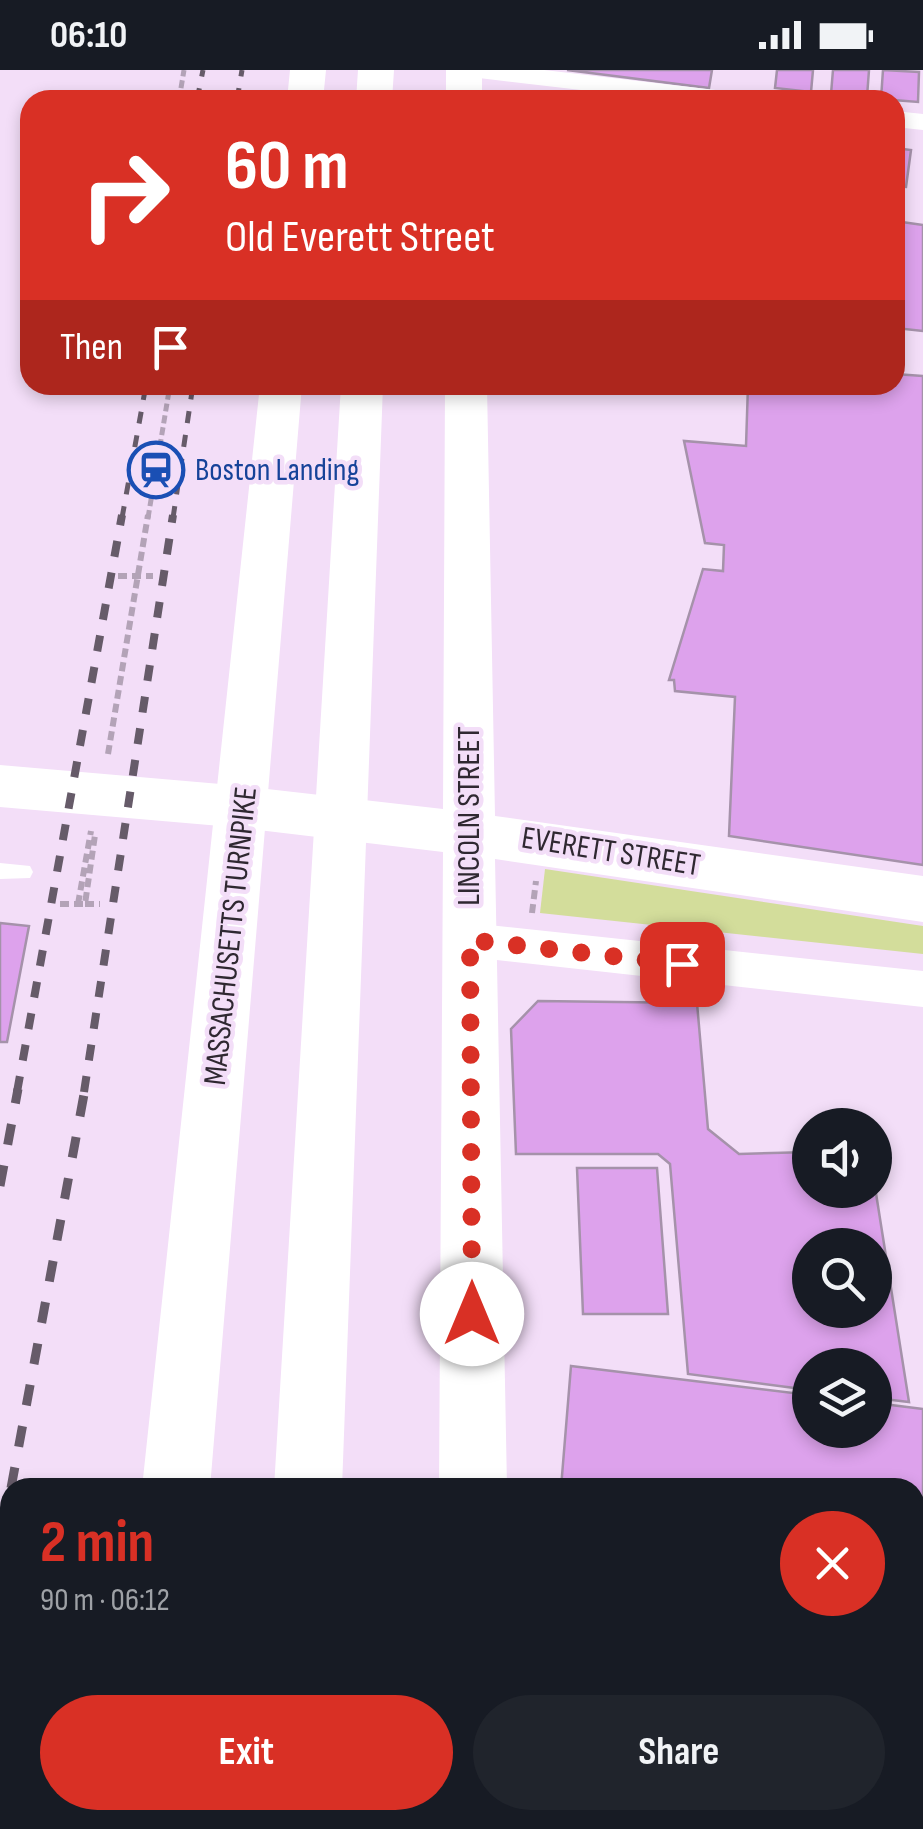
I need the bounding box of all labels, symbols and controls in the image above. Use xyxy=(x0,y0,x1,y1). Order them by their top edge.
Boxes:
text: 06:10 xyxy=(50,13,127,58)
text: 60 m xyxy=(225,125,349,209)
icon: right xyxy=(60,130,190,260)
text: Old Everett Street xyxy=(225,210,495,265)
icon: arrive xyxy=(143,320,198,375)
text: Then xyxy=(60,325,123,370)
station icon: Boston Landing xyxy=(126,440,186,500)
place label: Boston Landing xyxy=(195,451,359,490)
street label: LINCOLN STREET xyxy=(450,726,489,906)
street label: MASSACHUSETTS TURNPIKE xyxy=(196,785,266,1087)
street label: EVERETT STREET xyxy=(519,819,703,885)
pin xyxy=(640,922,725,1007)
icon: arrive xyxy=(655,937,710,992)
map controls xyxy=(792,1108,892,1448)
button: sound xyxy=(792,1108,892,1208)
button: search xyxy=(792,1228,892,1328)
position arrow xyxy=(420,1262,524,1366)
button: layers xyxy=(792,1348,892,1448)
text: 2 min xyxy=(40,1507,154,1579)
button: close xyxy=(780,1511,885,1616)
text: 90 m · 06:12 xyxy=(40,1581,170,1620)
button: Exit xyxy=(40,1695,453,1810)
button: Share xyxy=(473,1695,885,1810)

